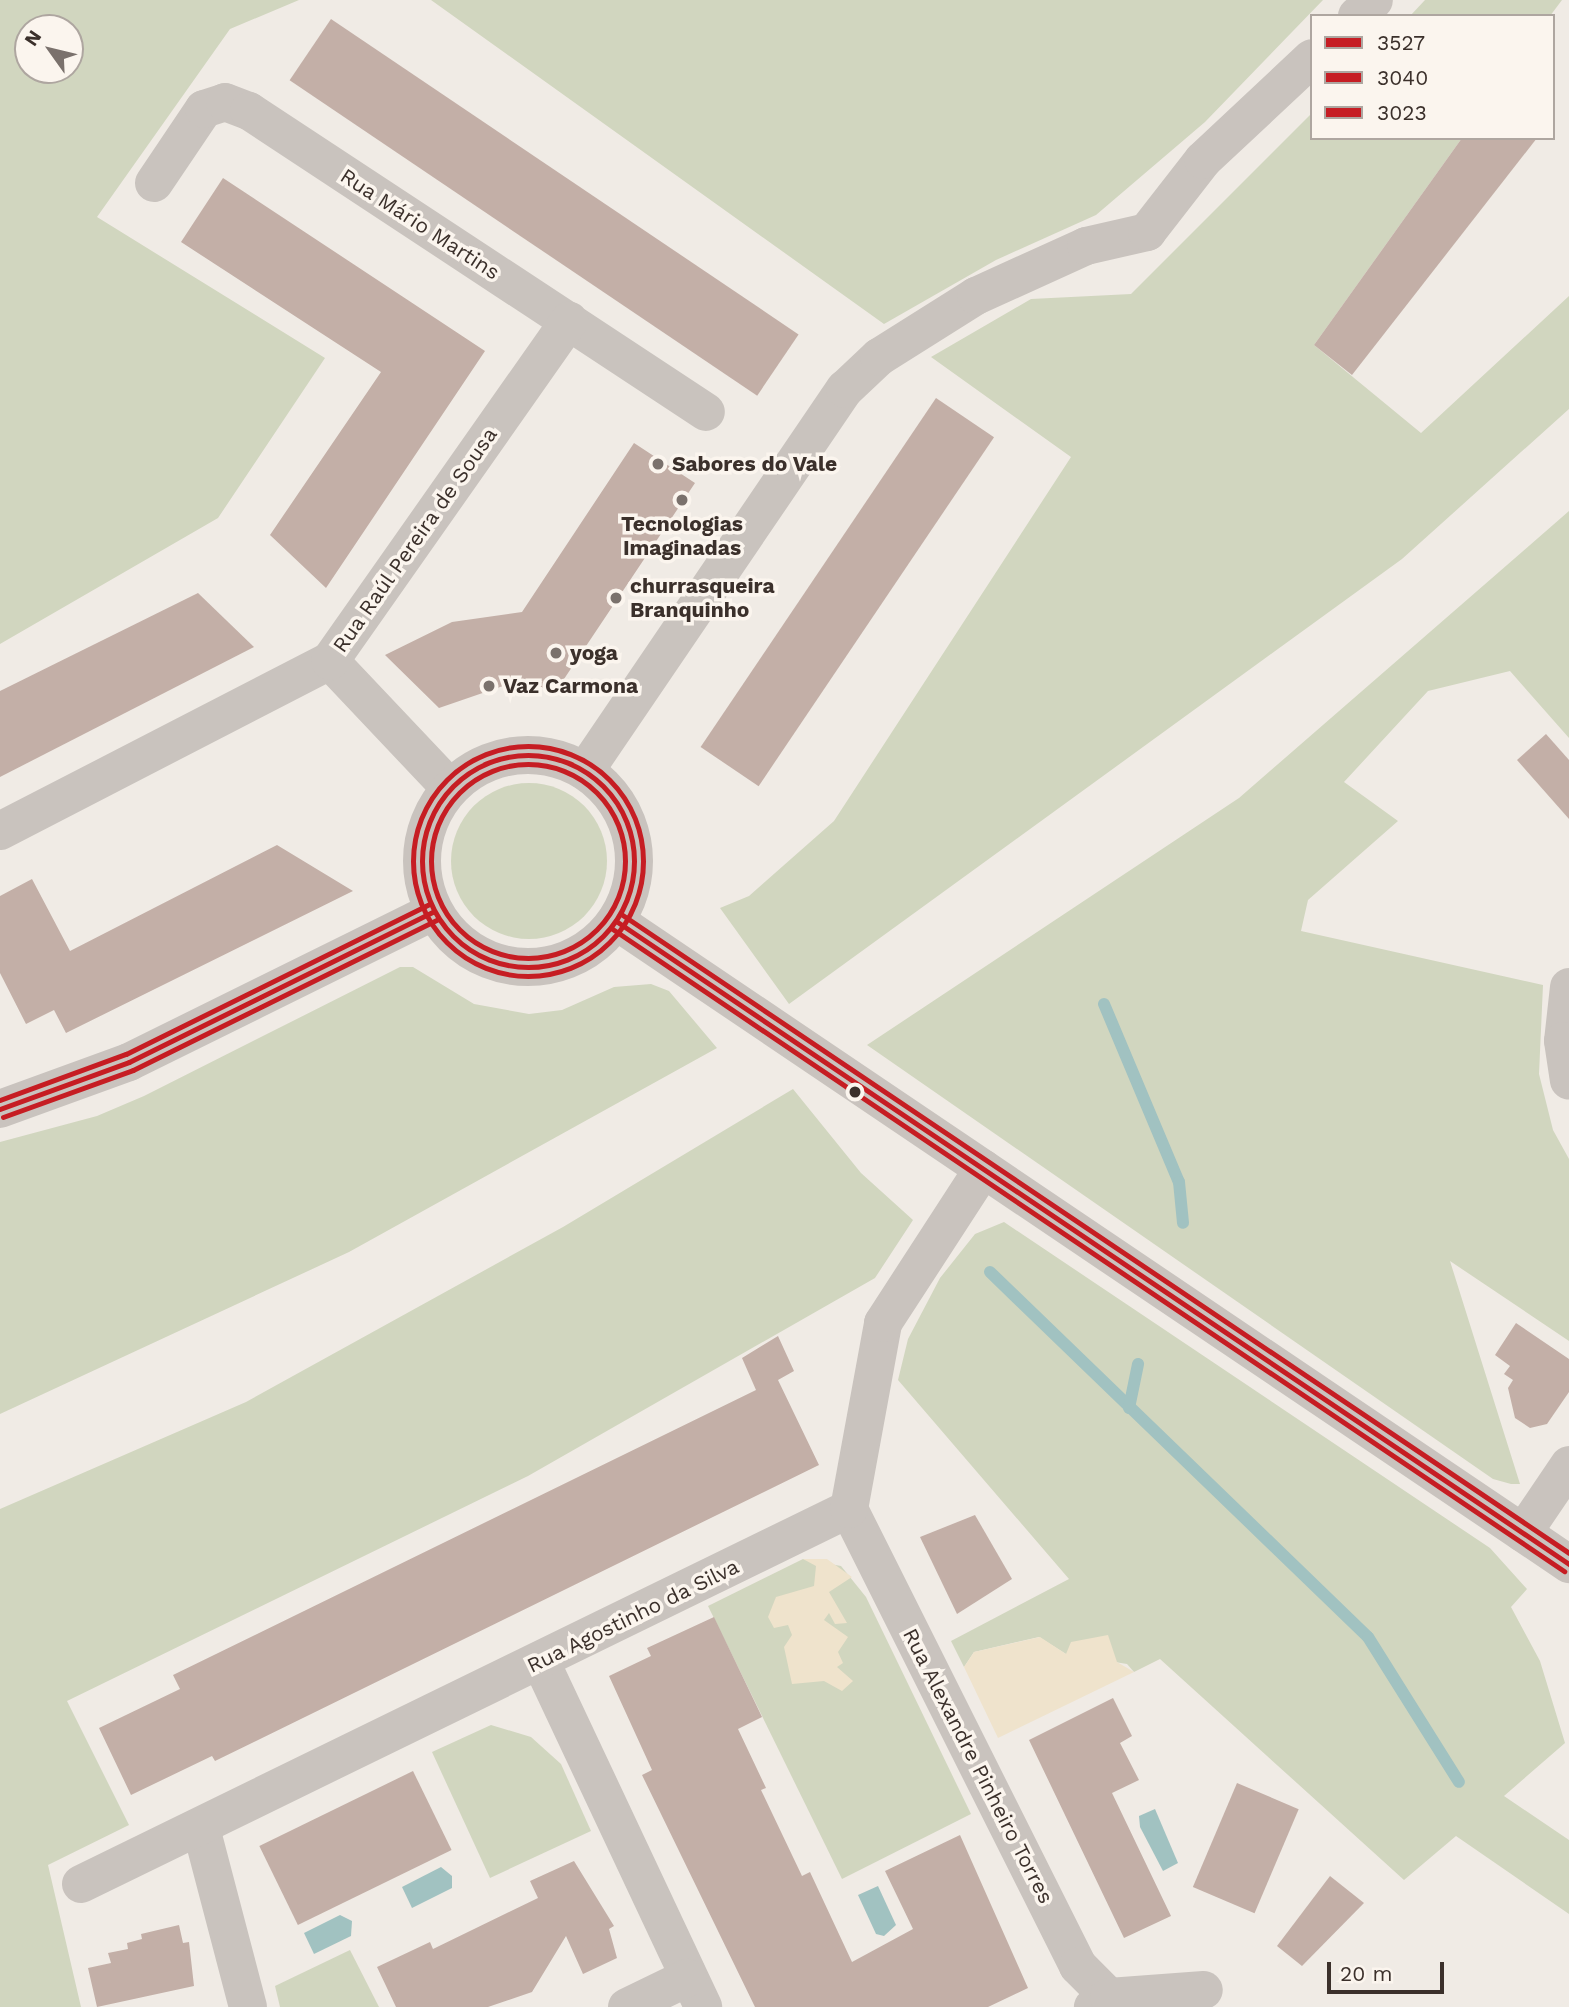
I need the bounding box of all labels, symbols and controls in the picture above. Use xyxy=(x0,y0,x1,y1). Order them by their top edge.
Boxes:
north arrow xyxy=(14,14,84,84)
legend xyxy=(1310,14,1555,140)
text: N xyxy=(19,26,46,50)
text: 3527 xyxy=(1377,30,1425,55)
text: 3040 xyxy=(1377,65,1428,90)
text: 3023 xyxy=(1377,100,1427,125)
street label: Rua Mário Martins xyxy=(335,163,505,285)
street label: Rua Raúl Pereira de Sousa xyxy=(327,422,503,658)
place label: Sabores do Vale xyxy=(672,451,838,477)
marker: Sabores do Vale xyxy=(650,456,666,472)
marker: Tecnologias Imaginadas xyxy=(674,492,690,508)
place label: Tecnologias Imaginadas xyxy=(621,511,743,561)
place label: churrasqueira Branquinho xyxy=(630,573,775,623)
marker: churrasqueira Branquinho xyxy=(608,590,624,606)
place label: yoga xyxy=(570,640,618,666)
marker: yoga xyxy=(548,645,564,661)
place label: Vaz Carmona xyxy=(503,673,638,699)
marker: Vaz Carmona xyxy=(481,678,497,694)
unlabelled marker xyxy=(848,1085,862,1099)
street label: Rua Agostinho da Silva xyxy=(522,1553,744,1679)
street label: Rua Alexandre Pinheiro Torres xyxy=(897,1623,1059,1909)
scale bar xyxy=(1331,1948,1448,1992)
text: 20 m xyxy=(1340,1961,1392,1986)

